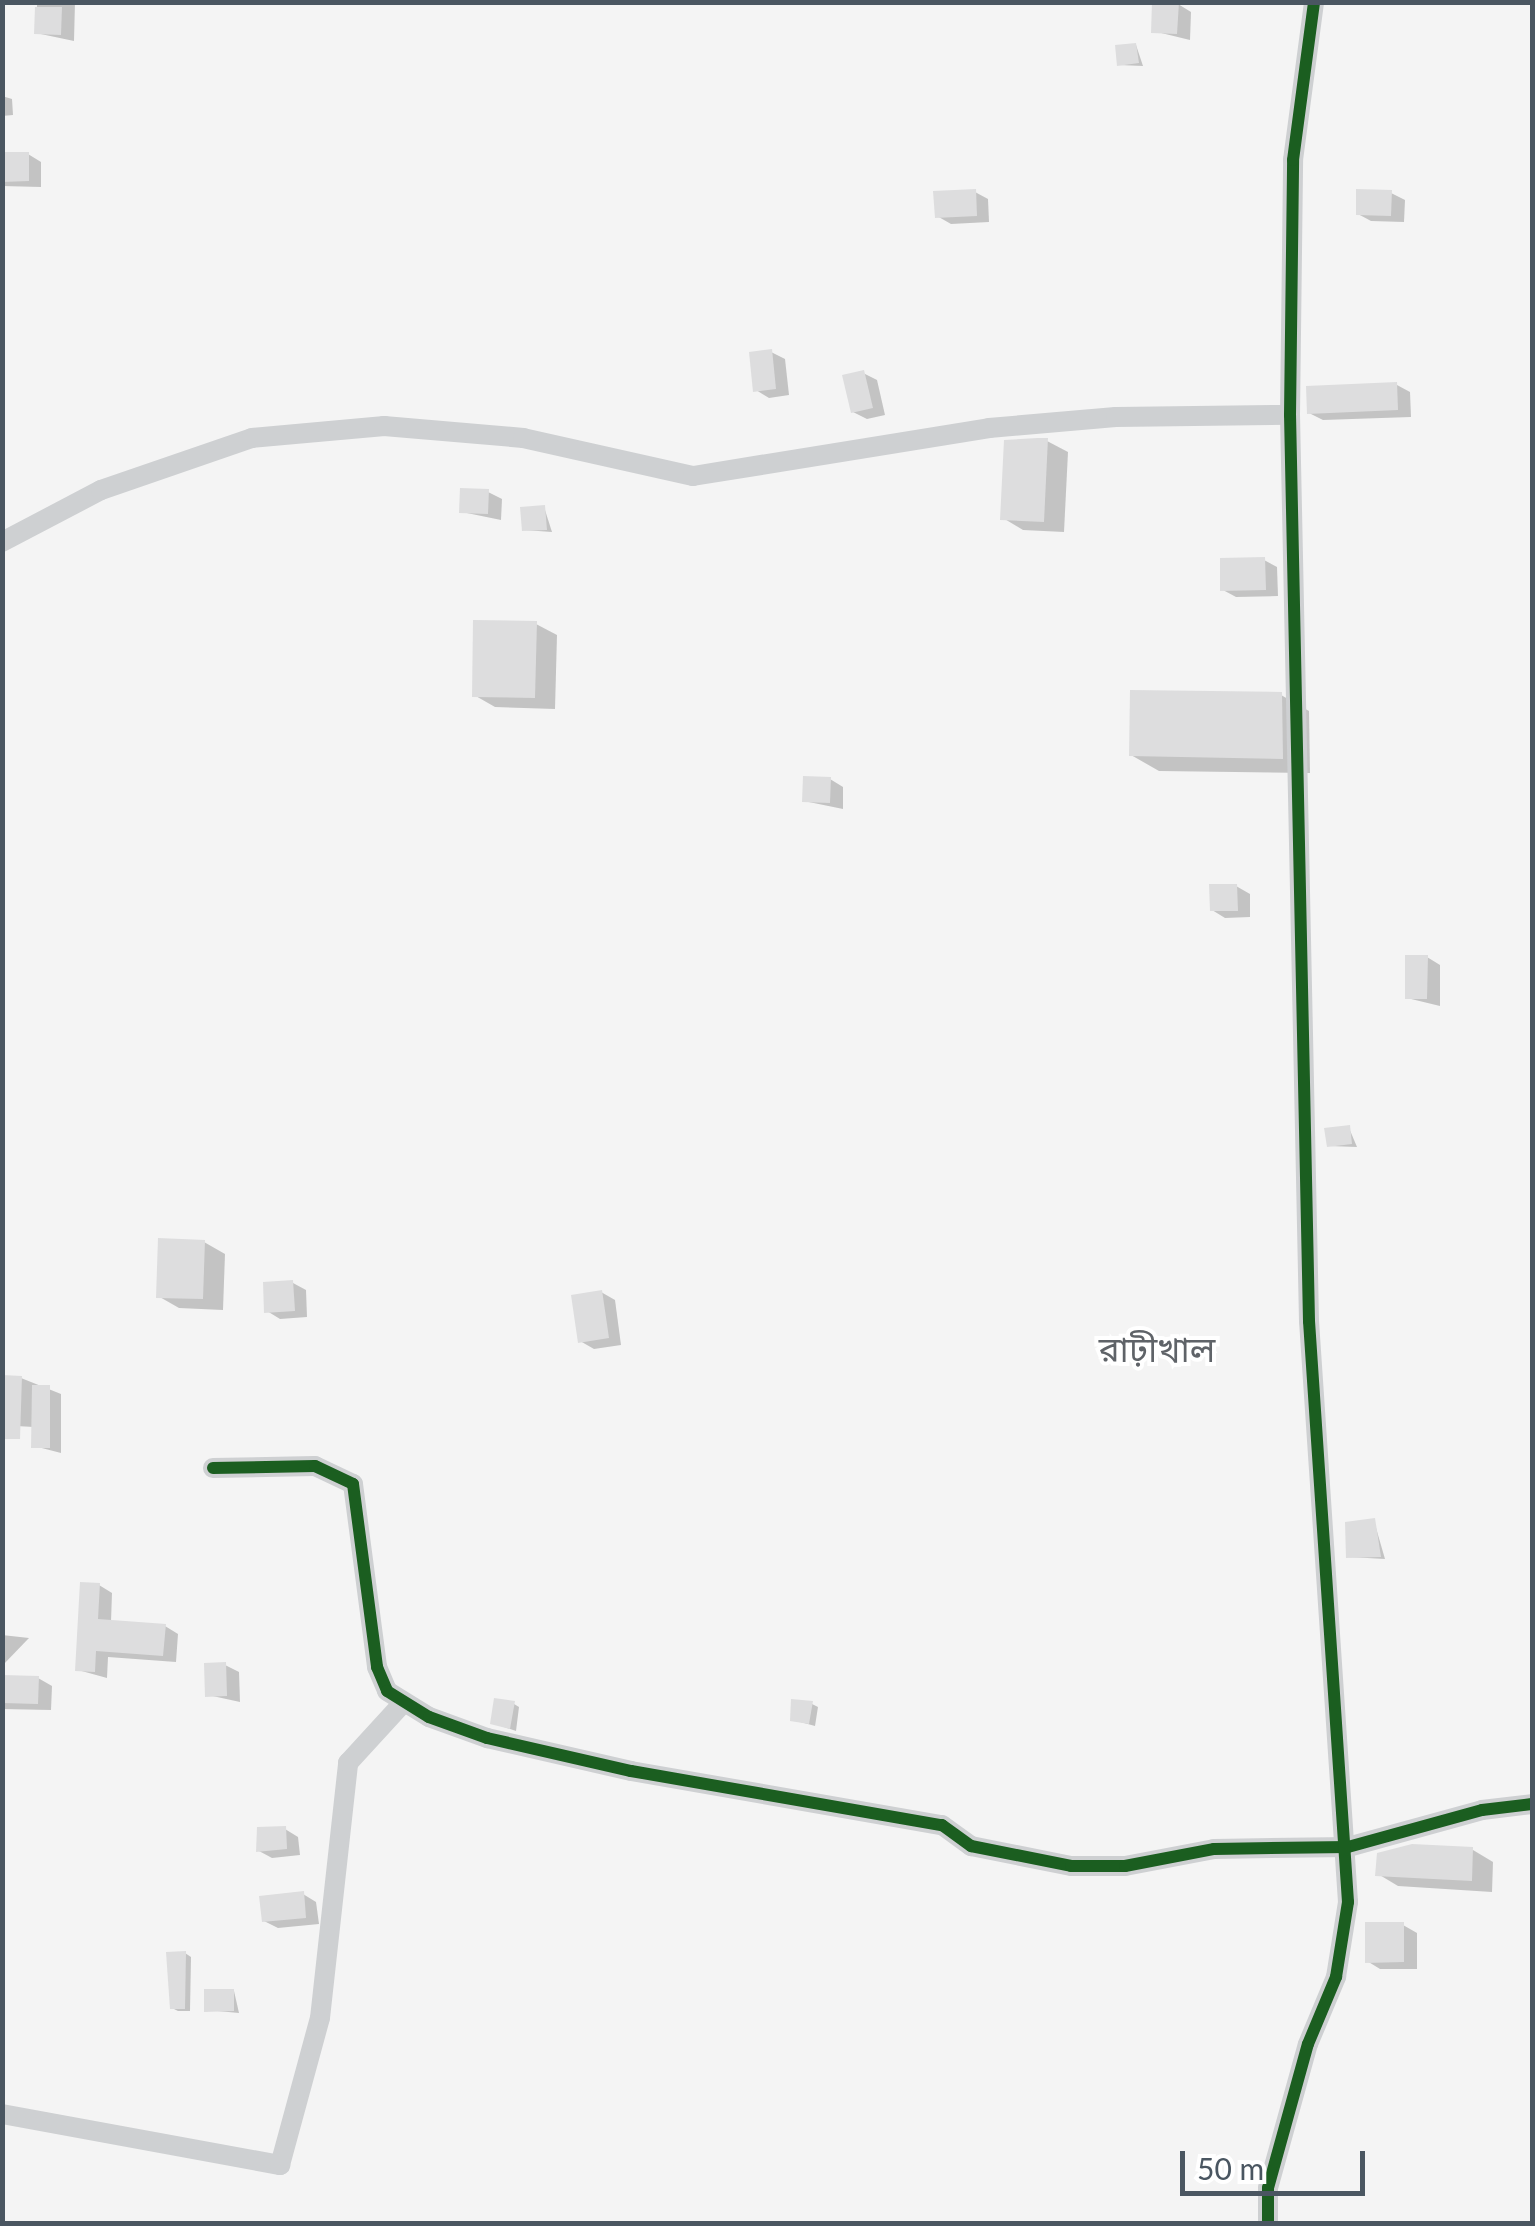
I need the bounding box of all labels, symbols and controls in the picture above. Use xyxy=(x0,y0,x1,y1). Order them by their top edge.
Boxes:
district label: রাঢ়ীখাল xyxy=(1099,1327,1215,1369)
scale bar xyxy=(1185,2131,1370,2193)
text: 50 m xyxy=(1197,2150,1264,2186)

